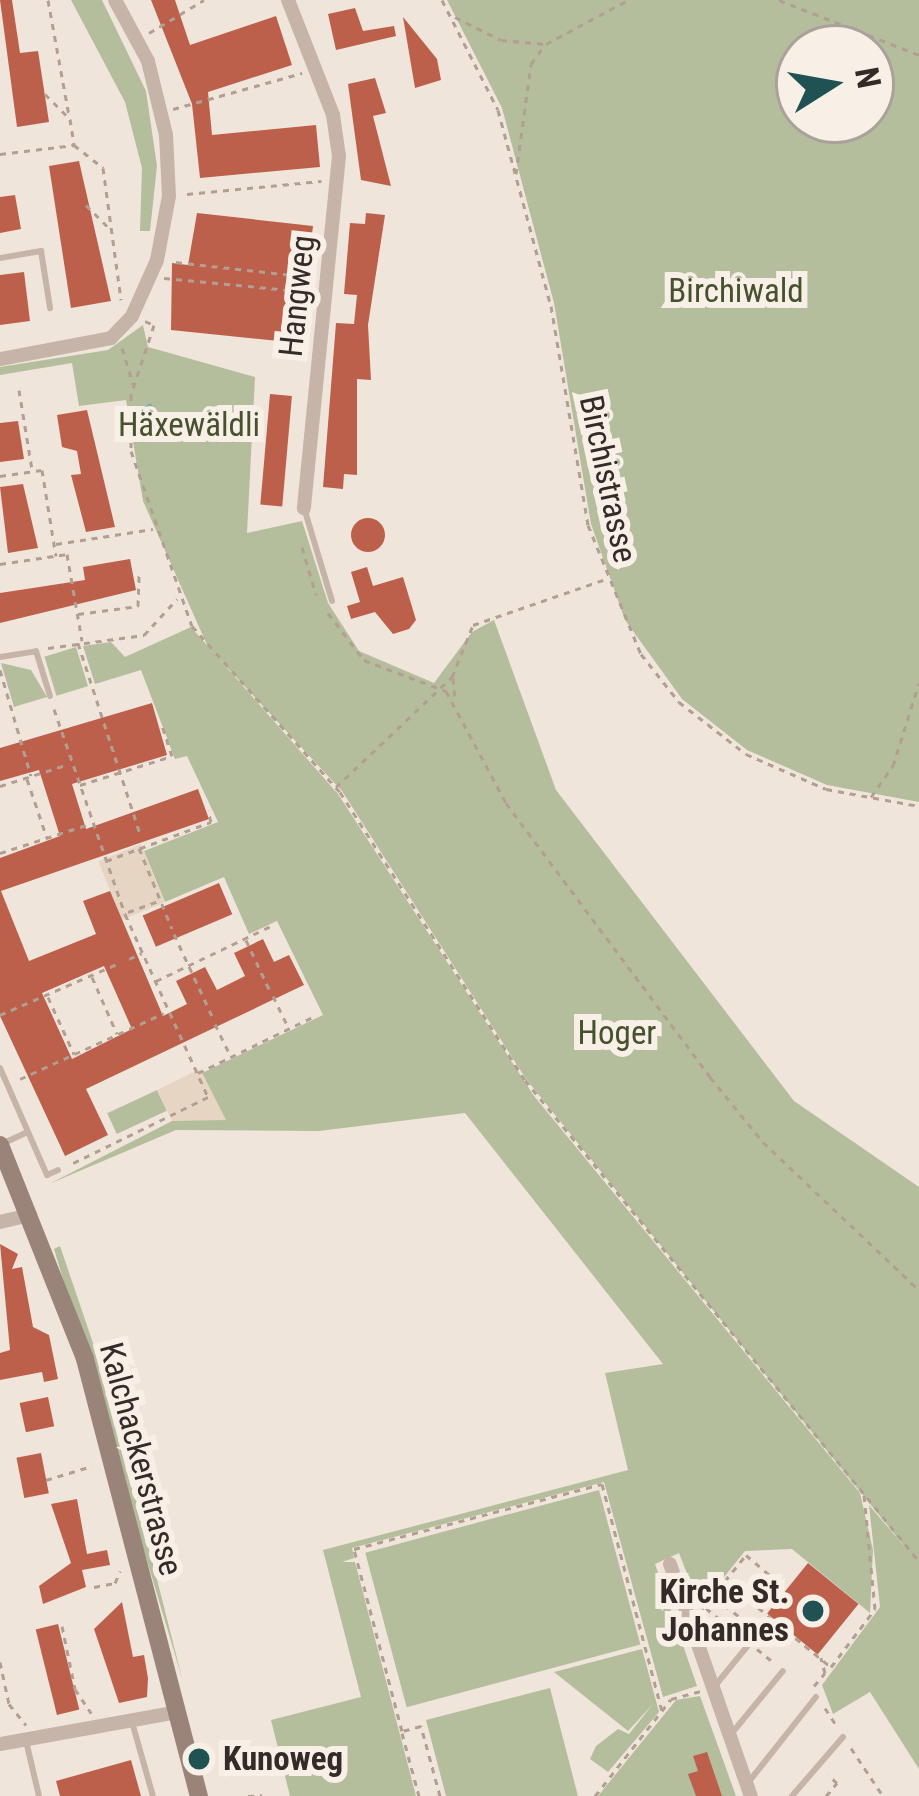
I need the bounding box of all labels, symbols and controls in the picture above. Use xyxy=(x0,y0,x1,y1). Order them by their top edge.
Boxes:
north arrow xyxy=(775,24,895,144)
text: N xyxy=(847,64,889,91)
street label: Hangweg xyxy=(271,233,323,359)
park label: Birchiwald xyxy=(668,271,804,311)
street label: Birchistrasse xyxy=(571,392,645,566)
park label: Häxewäldli xyxy=(118,405,260,445)
park label: Hoger xyxy=(578,1013,656,1053)
street label: Kalchackerstrasse xyxy=(91,1338,191,1580)
place label: Kirche St. Johannes xyxy=(659,1572,789,1650)
marker: Kirche St. Johannes xyxy=(800,1598,826,1624)
place label: Kunoweg xyxy=(223,1739,343,1779)
marker: Kunoweg xyxy=(186,1746,212,1772)

